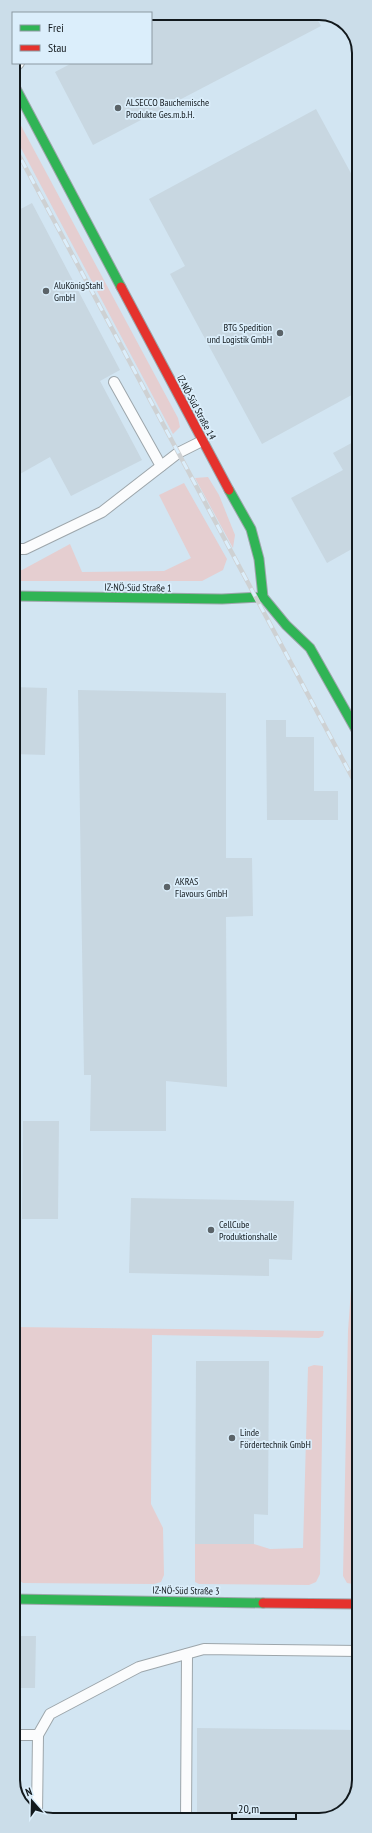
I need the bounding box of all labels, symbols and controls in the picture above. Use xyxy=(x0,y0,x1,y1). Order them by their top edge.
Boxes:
legend xyxy=(12,12,152,64)
text: Frei xyxy=(48,20,64,35)
text: Stau xyxy=(48,40,66,55)
place label: ALSECCO Bauchemische Produkte Ges.m.b.H. xyxy=(126,96,209,121)
marker: ALSECCO Bauchemische Produkte Ges.m.b.H. xyxy=(113,103,123,113)
place label: AluKönigStahl GmbH xyxy=(54,279,104,304)
marker: AluKönigStahl GmbH xyxy=(41,286,51,296)
place label: BTG Spedition und Logistik GmbH xyxy=(207,321,272,346)
marker: BTG Spedition und Logistik GmbH xyxy=(275,328,285,338)
street label: IZ-NÖ-Süd Straße 14 xyxy=(174,373,219,442)
street label: IZ-NÖ-Süd Straße 1 xyxy=(104,580,172,595)
place label: AKRAS Flavours GmbH xyxy=(175,875,227,900)
marker: AKRAS Flavours GmbH xyxy=(162,882,172,892)
place label: CellCube Produktionshalle xyxy=(219,1218,277,1243)
marker: CellCube Produktionshalle xyxy=(206,1225,216,1235)
place label: Linde Fördertechnik GmbH xyxy=(240,1426,311,1451)
marker: Linde Fördertechnik GmbH xyxy=(227,1433,237,1443)
street label: IZ-NÖ-Süd Straße 3 xyxy=(152,1583,220,1598)
north arrow xyxy=(12,1781,52,1821)
text: N xyxy=(23,1784,34,1799)
scale bar xyxy=(232,1795,296,1821)
text: 20 m xyxy=(238,1801,259,1816)

